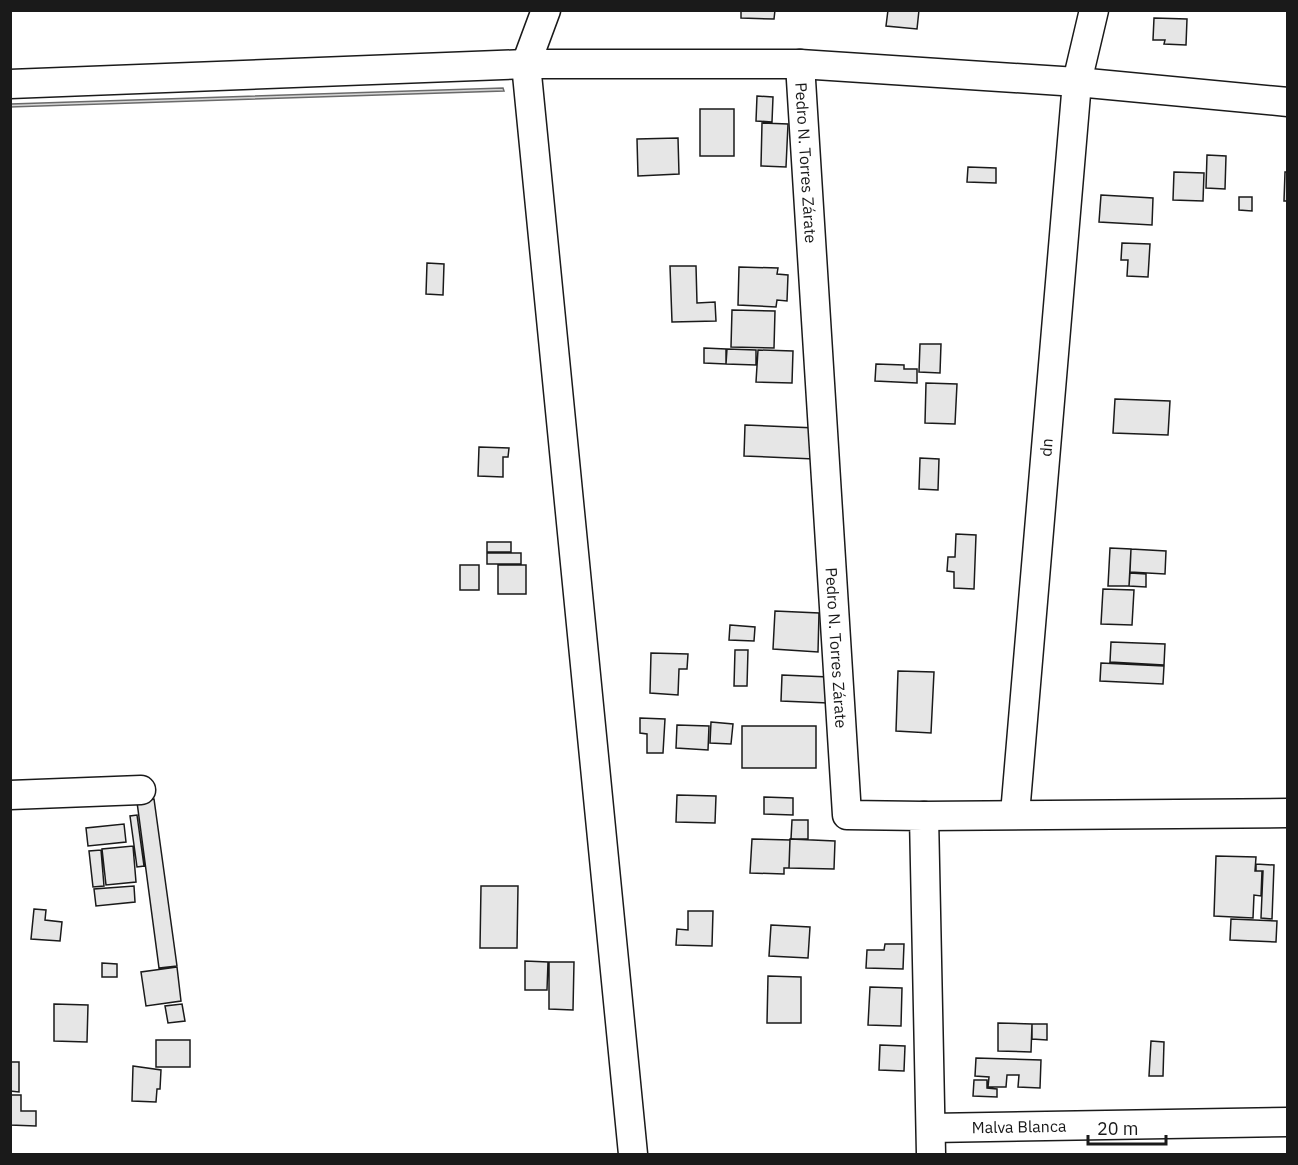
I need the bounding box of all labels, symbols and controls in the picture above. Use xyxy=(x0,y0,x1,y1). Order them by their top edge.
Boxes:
street label: Pedro N. Torres Zárate xyxy=(791,82,821,244)
street label: dn xyxy=(1035,437,1057,457)
street label: Pedro N. Torres Zárate xyxy=(822,567,852,729)
scale bar xyxy=(1088,1108,1166,1146)
street label: Malva Blanca xyxy=(971,1116,1067,1137)
text: 20 m xyxy=(1097,1117,1139,1140)

